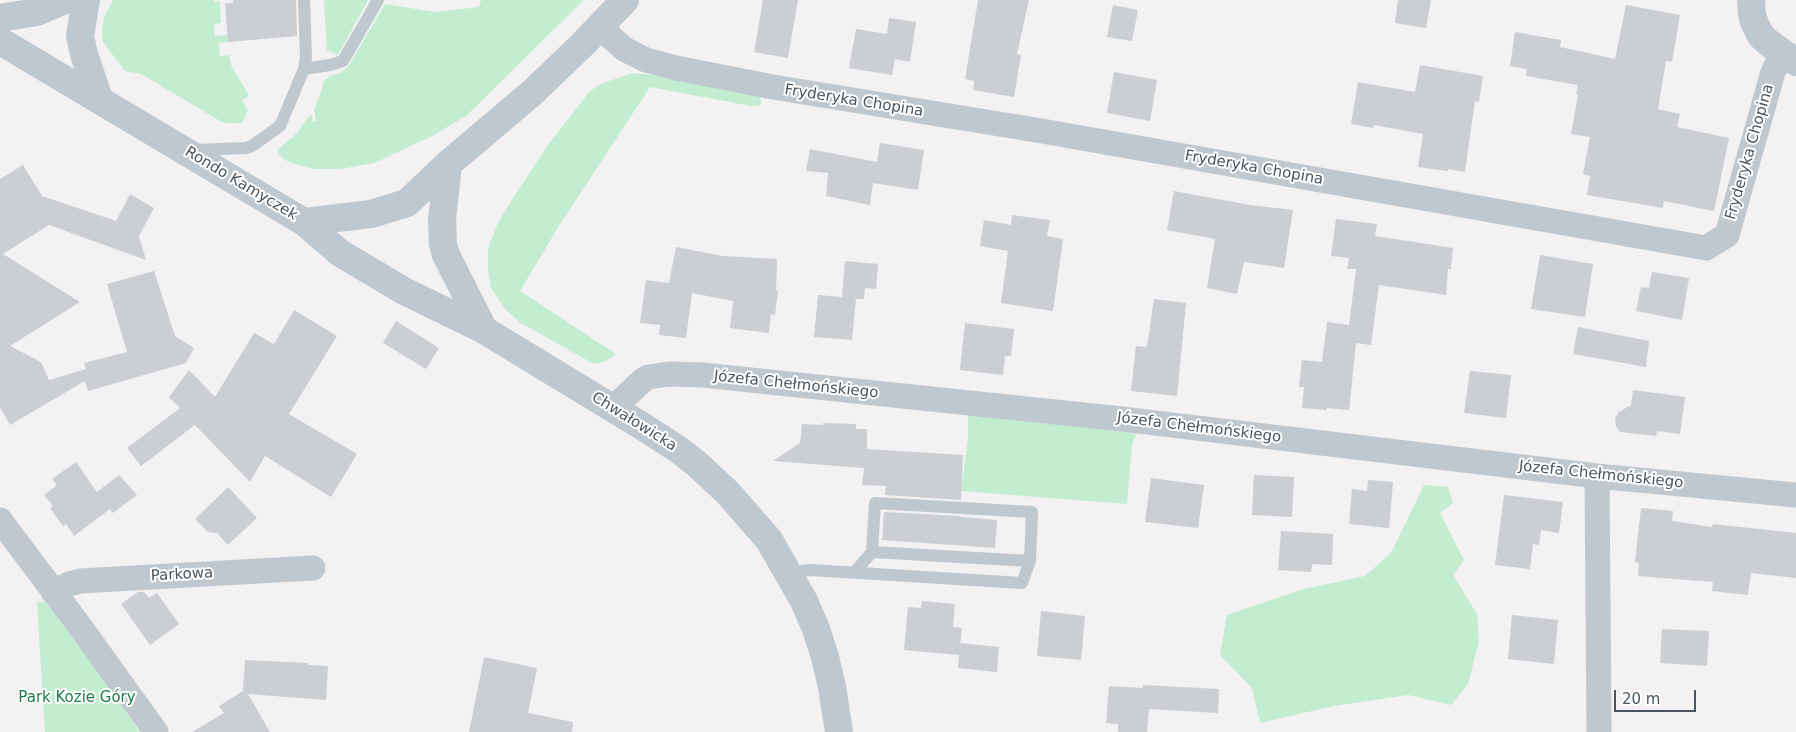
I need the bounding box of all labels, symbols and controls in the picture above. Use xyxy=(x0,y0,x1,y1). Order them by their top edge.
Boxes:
street label: Fryderyka Chopina xyxy=(783,81,925,121)
street label: Fryderyka Chopina xyxy=(1722,82,1778,222)
street label: Rondo Kamyczek xyxy=(181,143,301,225)
street label: Fryderyka Chopina xyxy=(1183,147,1325,189)
street label: Józefa Chełmońskiego xyxy=(713,367,879,403)
street label: Chwałowicka xyxy=(588,389,680,455)
street label: Józefa Chełmońskiego xyxy=(1116,409,1282,447)
street label: Józefa Chełmońskiego xyxy=(1518,457,1684,493)
street label: Parkowa xyxy=(150,564,214,586)
scale bar xyxy=(1616,680,1698,712)
park label: Park Kozie Góry xyxy=(18,689,136,707)
text: 20 m xyxy=(1622,690,1660,708)

